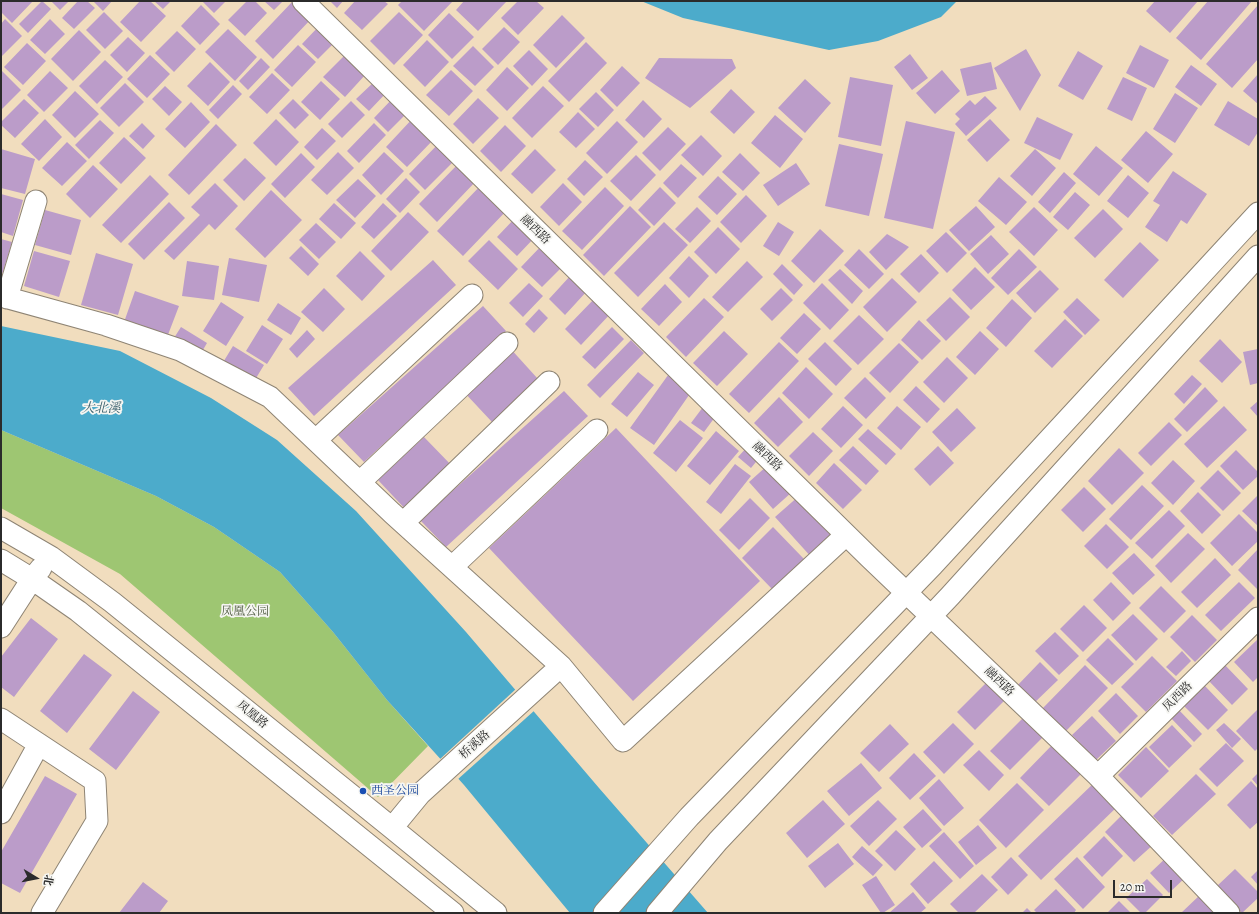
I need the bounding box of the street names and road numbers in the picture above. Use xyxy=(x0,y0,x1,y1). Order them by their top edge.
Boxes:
street label: 融西路 xyxy=(517,212,553,248)
street label: 融西路 xyxy=(749,439,785,475)
street label: 融西路 xyxy=(981,664,1017,700)
street label: 凤西路 xyxy=(1160,679,1196,715)
street label: 凤凰路 xyxy=(233,698,271,732)
street label: 桥溪路 xyxy=(457,728,493,762)

